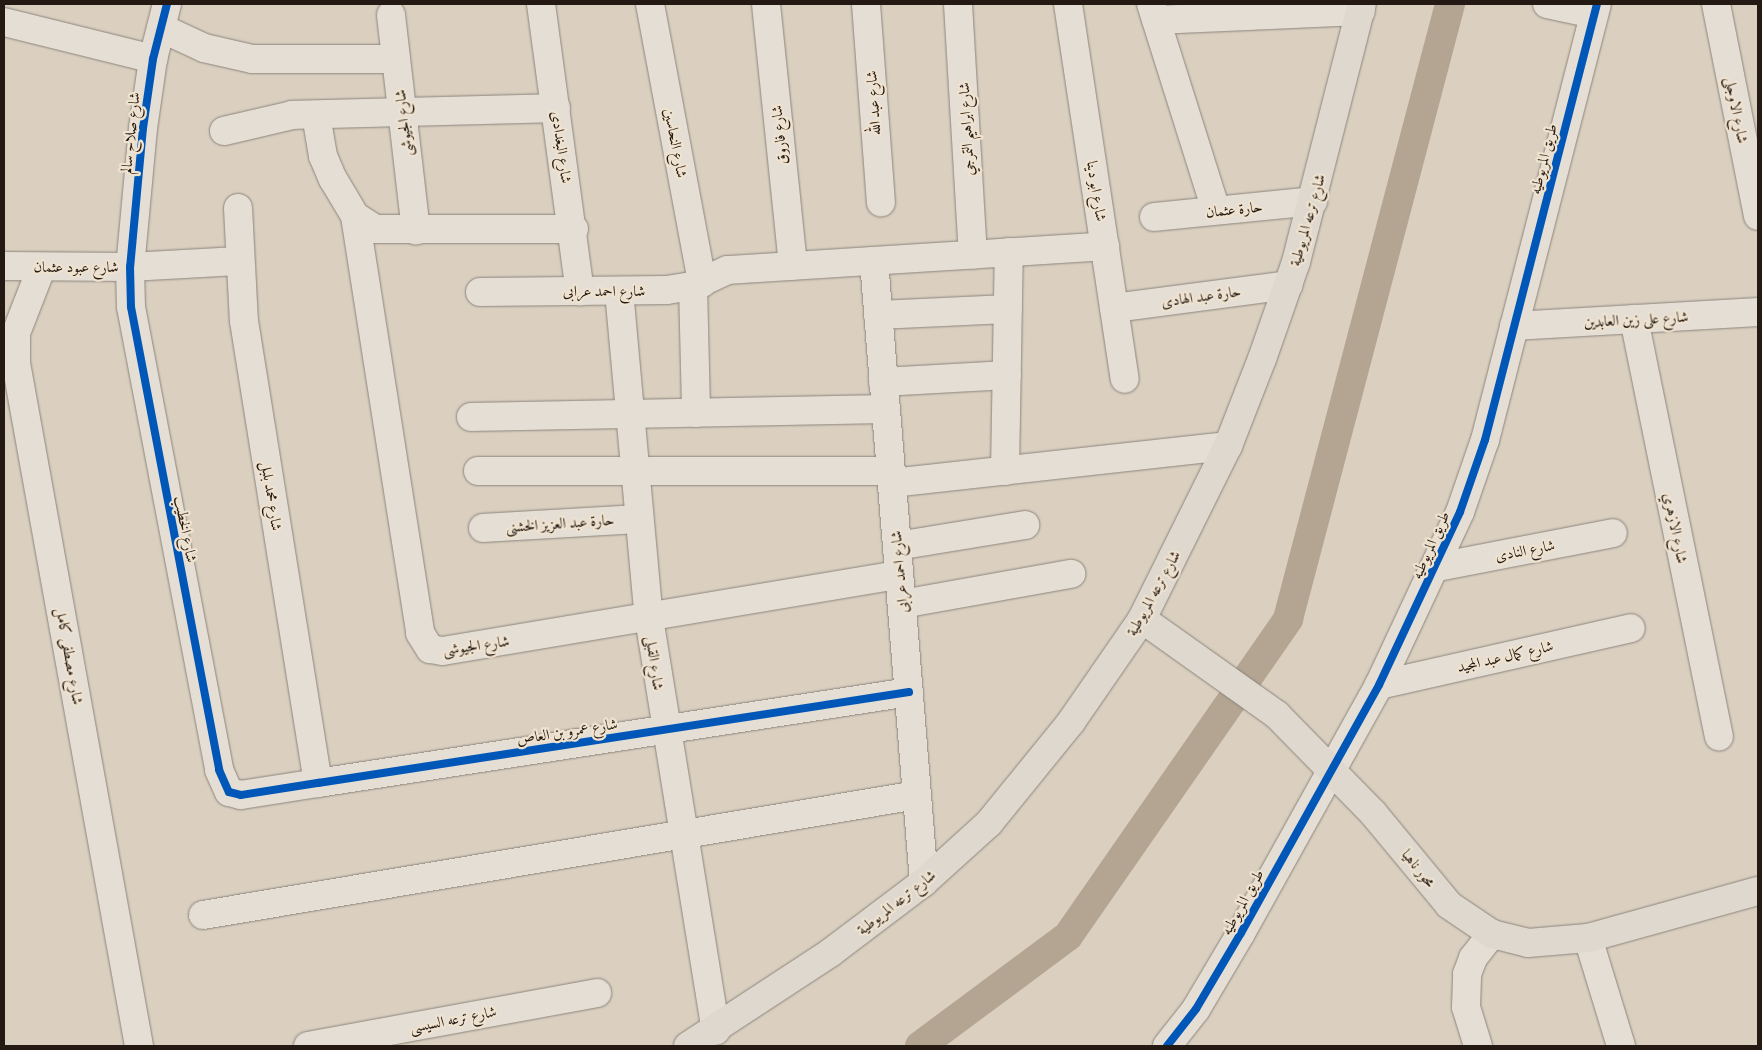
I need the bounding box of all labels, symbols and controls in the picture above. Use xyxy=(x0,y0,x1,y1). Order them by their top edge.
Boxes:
street label: شارع عبد الله xyxy=(862,70,884,136)
street label: شارع الاوجلى xyxy=(1722,75,1752,145)
street label: شارع ابراهيم التمرجي xyxy=(955,82,977,176)
street label: شارع الجيوشى xyxy=(391,89,415,157)
street label: شارع صلاح سالم xyxy=(117,91,143,175)
street label: شارع فاروق xyxy=(767,104,791,166)
street label: شارع النحاسين xyxy=(660,107,692,179)
street label: شارع البغدادى xyxy=(548,110,576,184)
street label: طريق المريوطيه xyxy=(1526,122,1560,196)
street label: شارع ابو دينا xyxy=(1083,159,1111,223)
street label: شارع ترعه المريوطية xyxy=(1285,172,1329,268)
street label: حارة عثمان xyxy=(1205,197,1263,221)
street label: شارع عبود عثمان xyxy=(33,258,119,276)
street label: حارة عبد الهادى xyxy=(1160,281,1242,311)
street label: شارع احمد عرابى xyxy=(563,282,645,300)
street label: شارع على زين العابدين xyxy=(1583,307,1689,331)
street label: شارع محمد بلبل xyxy=(258,460,286,532)
street label: شارع الازهري xyxy=(1660,491,1692,565)
street label: شارع الخطيب xyxy=(171,494,201,564)
street label: طريق المريوطيه xyxy=(1407,508,1453,582)
street label: حارة عبد العزيز الخشنى xyxy=(505,510,615,536)
street label: شارع احمد عرابى xyxy=(886,530,912,614)
street label: شارع النادى xyxy=(1494,535,1556,565)
street label: شارع ترعه المريوطية xyxy=(1122,547,1184,639)
street label: شارع مصطفى كامل xyxy=(53,606,87,706)
street label: شارع الجيوشى xyxy=(442,631,510,659)
street label: شارع القبلى xyxy=(642,635,668,691)
street label: شارع كمال عبد المجيد xyxy=(1455,636,1555,676)
street label: شارع عمرو بن العاص xyxy=(515,714,619,748)
street label: محور ناهيا xyxy=(1398,845,1440,891)
street label: شارع ترعه المريوطية xyxy=(853,866,939,938)
street label: طريق المريوطيه xyxy=(1217,866,1267,938)
street label: شارع ترعه السيسى xyxy=(408,1002,498,1036)

